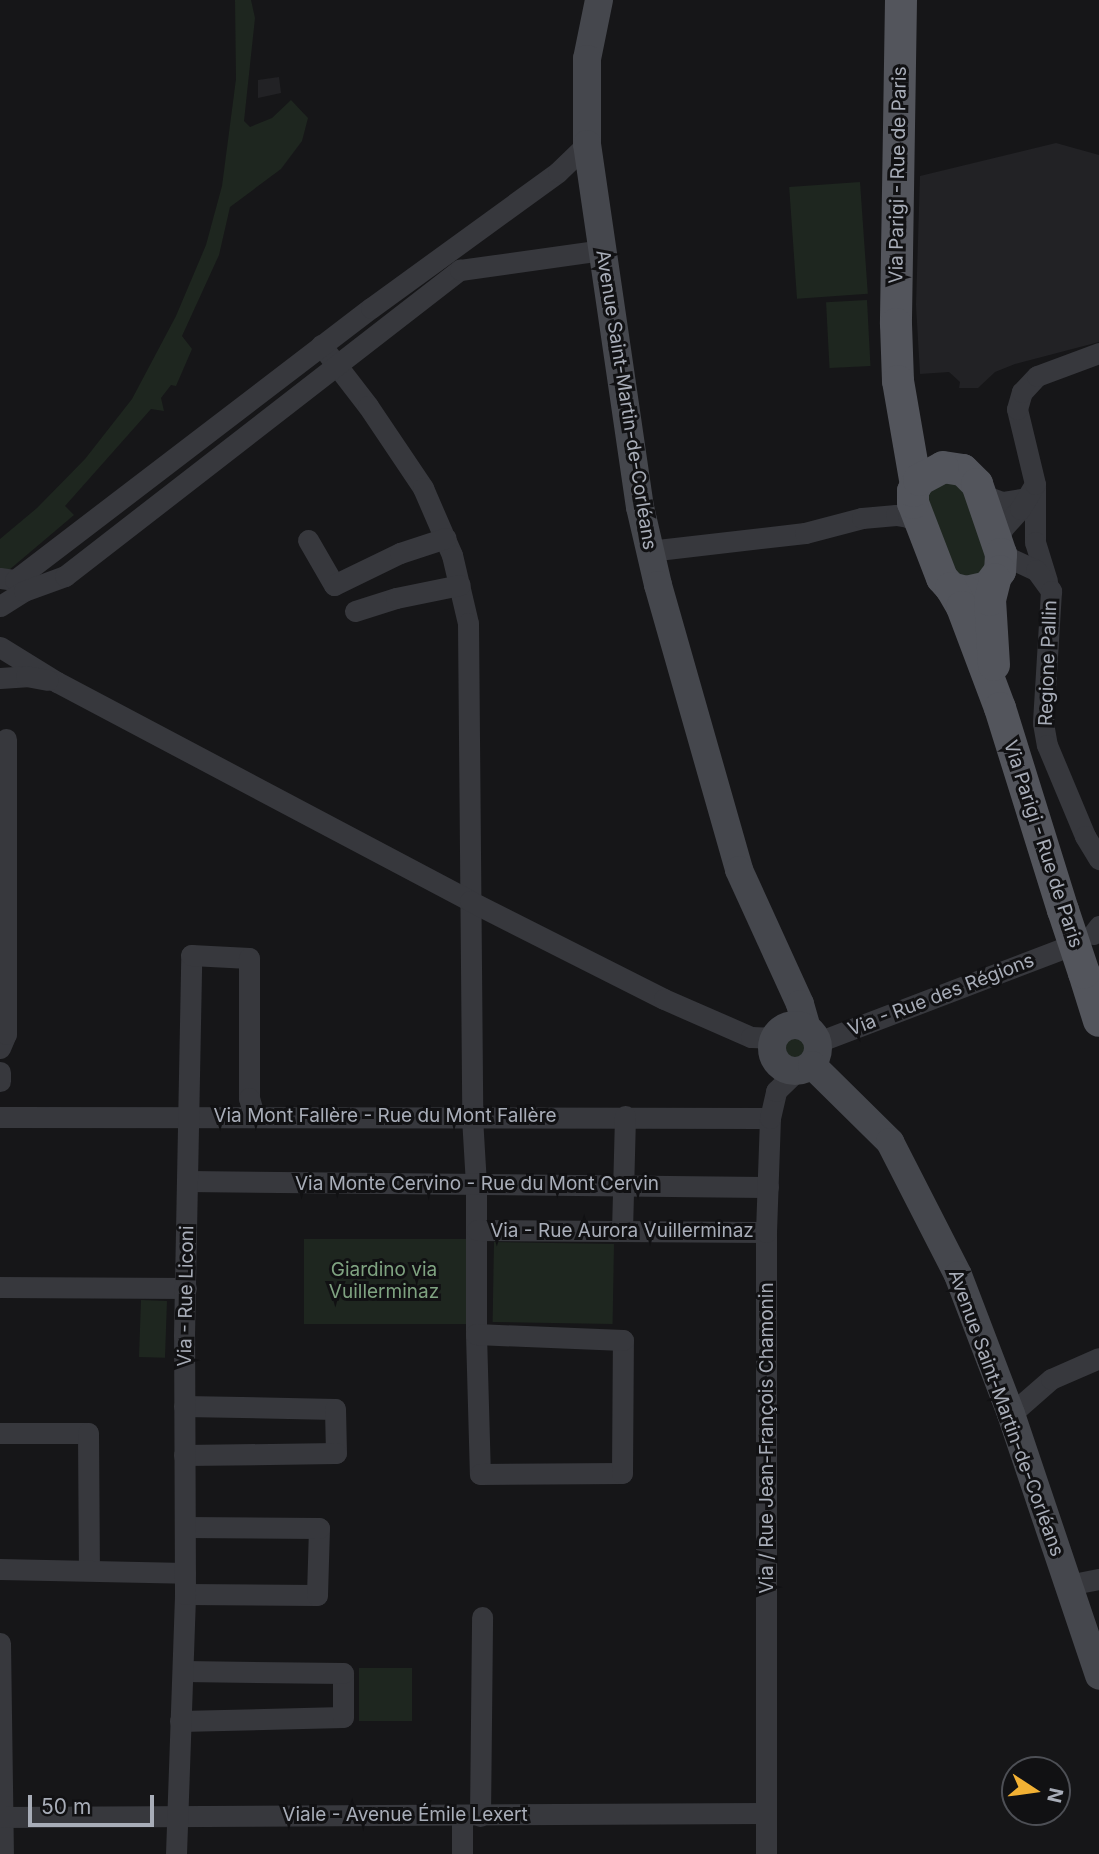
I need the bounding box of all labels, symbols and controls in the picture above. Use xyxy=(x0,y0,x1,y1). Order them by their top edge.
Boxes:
street label: Via Parigi - Rue de Paris xyxy=(885,66,911,284)
street label: Avenue Saint-Martin-de-Corléans xyxy=(591,248,661,552)
street label: Regione Pallin xyxy=(1034,600,1062,726)
street label: Via Parigi - Rue de Paris xyxy=(999,737,1087,951)
street label: Via - Rue des Régions xyxy=(845,949,1037,1041)
street label: Via Mont Fallère - Rue du Mont Fallère xyxy=(213,1105,557,1127)
street label: Via Monte Cervino - Rue du Mont Cervin xyxy=(295,1173,659,1195)
street label: Via - Rue Aurora Vuillerminaz xyxy=(490,1220,754,1242)
street label: Via - Rue Liconi xyxy=(173,1225,199,1367)
park label: Giardino via Vuillerminaz xyxy=(329,1259,439,1303)
street label: Avenue Saint-Martin-de-Corléans xyxy=(943,1267,1069,1559)
street label: Via / Rue Jean-François Chamonin xyxy=(756,1282,778,1594)
north arrow xyxy=(1001,1756,1071,1826)
scale bar xyxy=(32,1780,158,1824)
text: N xyxy=(1042,1786,1068,1805)
text: 50 m xyxy=(41,1794,91,1819)
street label: Viale - Avenue Émile Lexert xyxy=(282,1804,528,1826)

